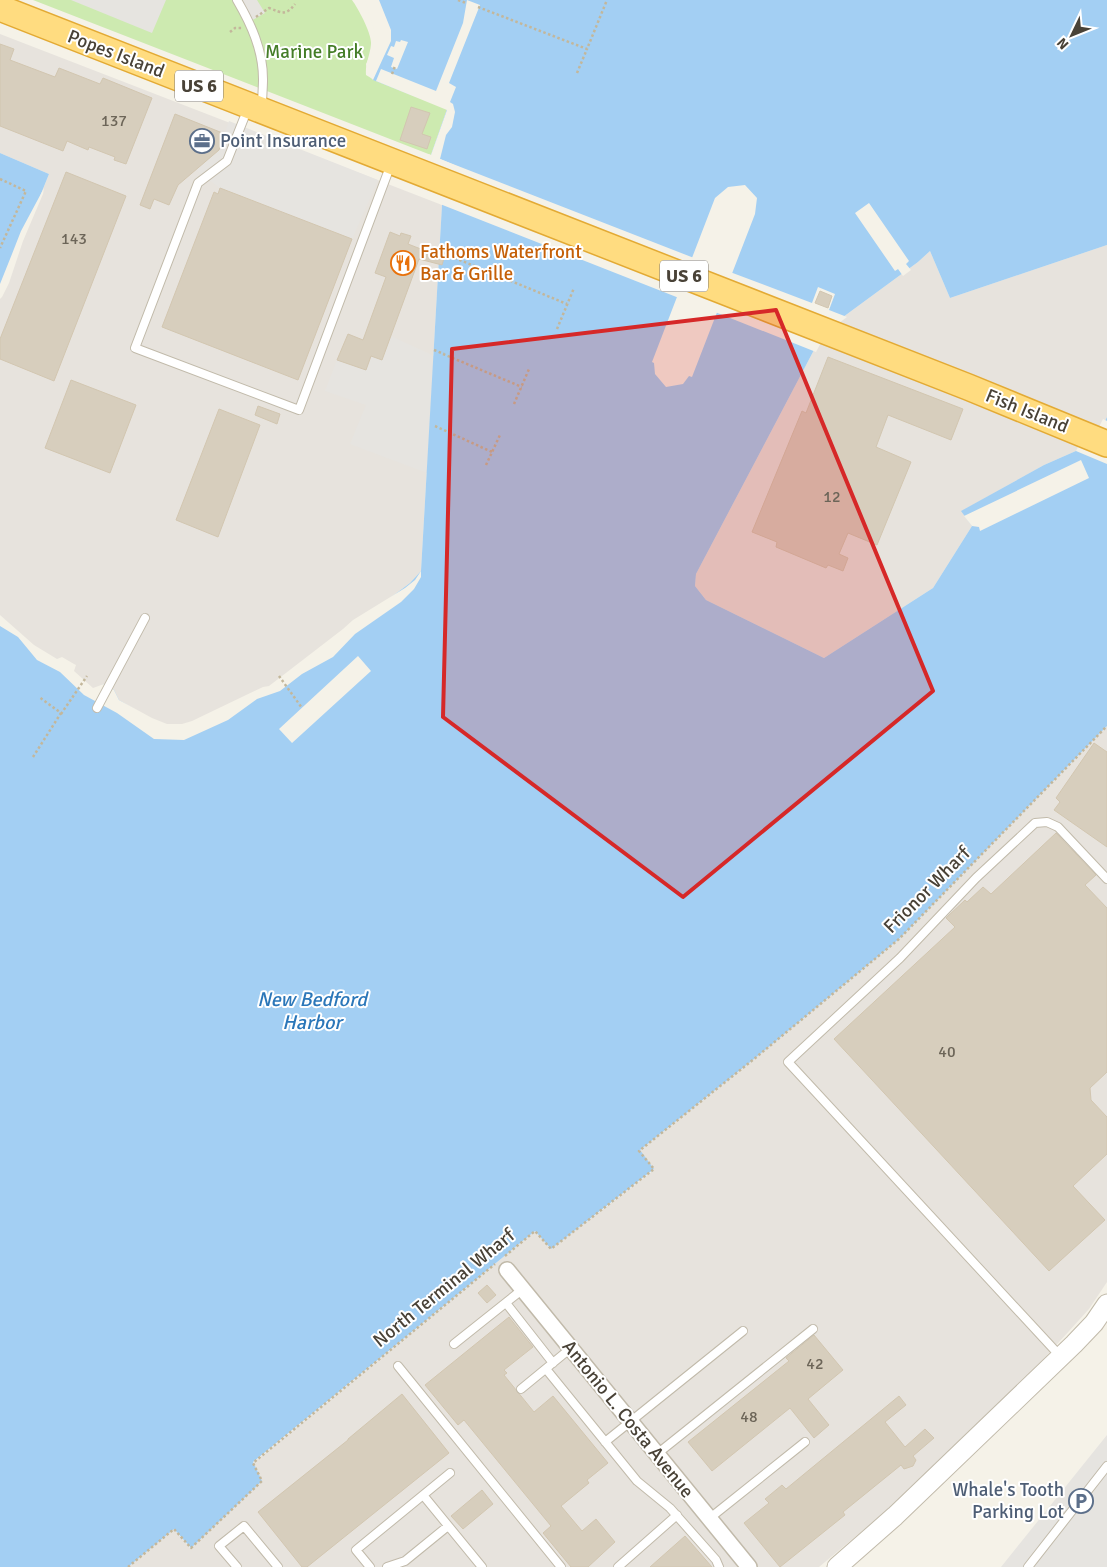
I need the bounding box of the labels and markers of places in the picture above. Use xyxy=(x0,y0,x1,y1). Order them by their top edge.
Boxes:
office icon: Point Insurance xyxy=(189,128,215,154)
place label: Point Insurance xyxy=(220,129,346,153)
place label: Fathoms Waterfront Bar & Grille xyxy=(420,240,582,286)
restaurant icon: Fathoms Waterfront Bar & Grille xyxy=(390,250,416,276)
place label: Whale's Tooth Parking Lot xyxy=(952,1478,1064,1524)
parking icon: Whale's Tooth Parking Lot xyxy=(1068,1488,1094,1514)

